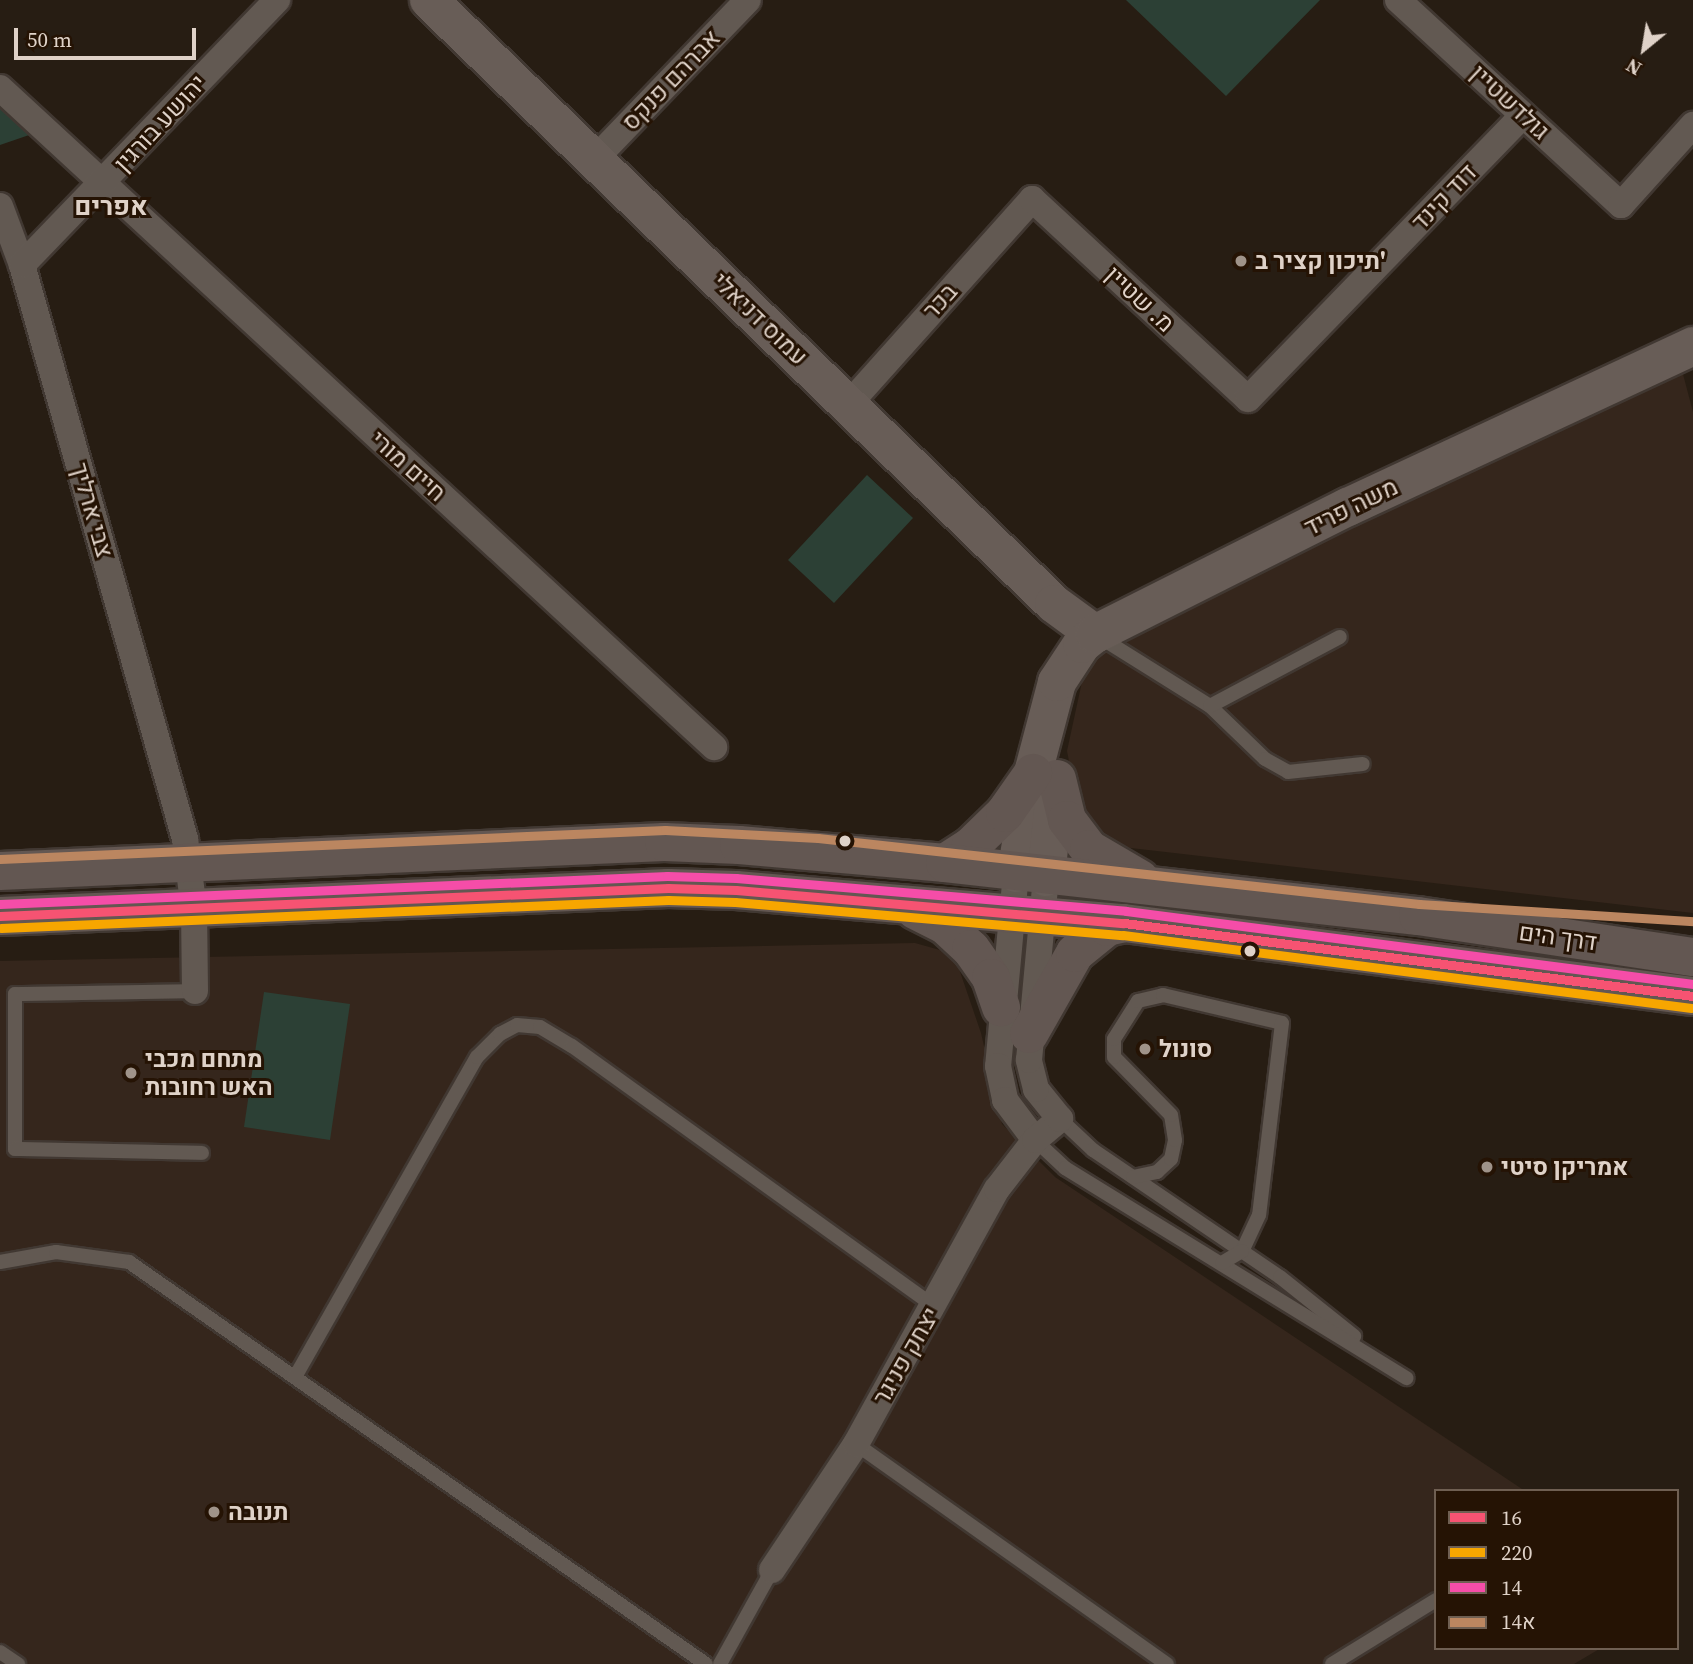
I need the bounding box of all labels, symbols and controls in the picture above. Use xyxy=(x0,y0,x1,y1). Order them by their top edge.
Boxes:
scale bar xyxy=(18,14,200,58)
north arrow xyxy=(1609,14,1679,84)
street label: אברהם פנקס xyxy=(616,24,726,136)
text: 50 m xyxy=(27,25,72,54)
text: N xyxy=(1621,52,1646,82)
street label: גולדשטיין xyxy=(1465,59,1555,145)
street label: יהושע בורגין xyxy=(108,69,212,177)
street label: דוד קינד xyxy=(1405,158,1483,236)
district label: אפרים xyxy=(74,191,148,223)
place label: תיכון קציר ב' xyxy=(1255,247,1386,275)
marker: תיכון קציר ב' xyxy=(1233,253,1249,269)
street label: מ. שטיין xyxy=(1100,260,1180,338)
street label: עמוס דניאלי xyxy=(707,267,813,371)
street label: בכר xyxy=(917,277,963,325)
street label: חיים מורי xyxy=(364,425,452,507)
street label: צבי ארליך xyxy=(65,459,119,561)
street label: משה פריד xyxy=(1300,472,1402,542)
unlabelled marker xyxy=(838,834,852,848)
street label: דרך הים xyxy=(1517,917,1599,957)
unlabelled marker xyxy=(1243,944,1257,958)
place label: סונול xyxy=(1159,1035,1212,1063)
marker: סונול xyxy=(1137,1041,1153,1057)
place label: מתחם מכבי האש רחובות xyxy=(145,1045,273,1101)
marker: מתחם מכבי האש רחובות xyxy=(123,1065,139,1081)
place label: אמריקן סיטי xyxy=(1501,1153,1628,1181)
marker: אמריקן סיטי xyxy=(1479,1159,1495,1175)
street label: יצחק פניגר xyxy=(867,1302,945,1410)
legend xyxy=(1434,1489,1679,1650)
place label: תנובה xyxy=(228,1498,289,1526)
text: 16 xyxy=(1501,1503,1522,1532)
marker: תנובה xyxy=(206,1504,222,1520)
text: 220 xyxy=(1501,1538,1533,1567)
text: 14 xyxy=(1501,1573,1522,1602)
text: 14א xyxy=(1501,1607,1535,1636)

